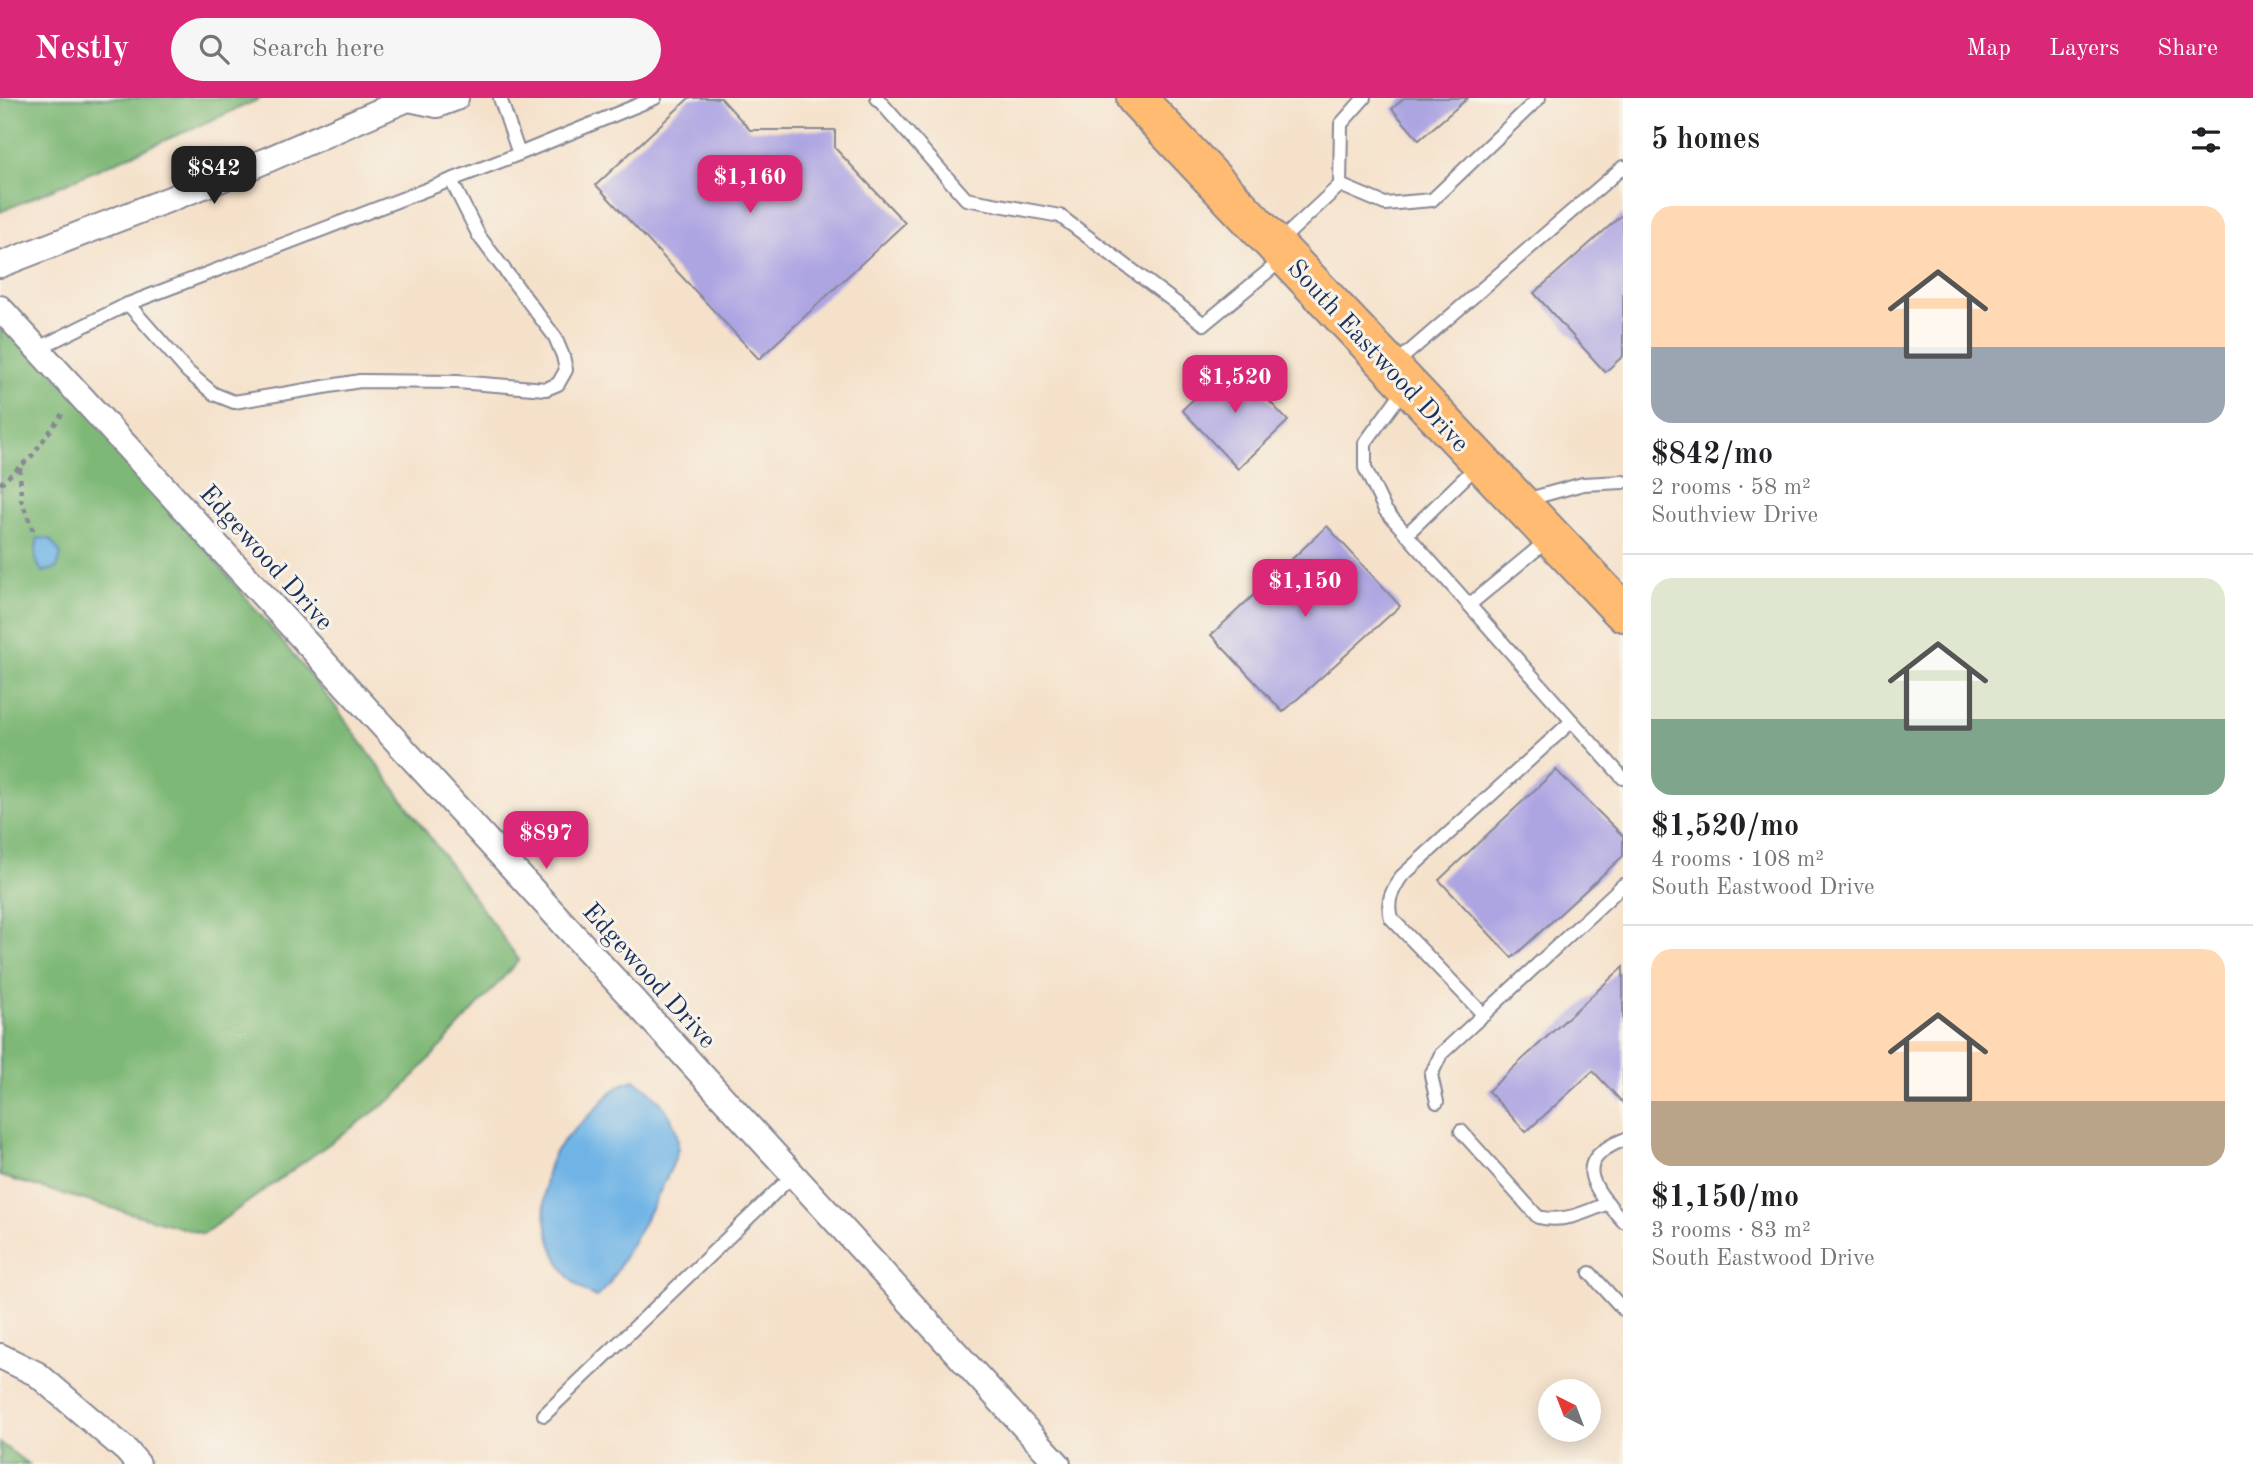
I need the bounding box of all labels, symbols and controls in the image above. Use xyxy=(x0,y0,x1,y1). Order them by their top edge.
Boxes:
search box xyxy=(171,18,661,81)
icon: search xyxy=(195,30,233,68)
text: Nestly xyxy=(35,33,129,66)
text: Search here xyxy=(251,36,385,62)
text: Map xyxy=(1967,37,2011,61)
text: Layers xyxy=(2049,37,2119,61)
text: Share xyxy=(2157,37,2218,61)
icon: filters xyxy=(2187,121,2225,159)
text: 5 homes xyxy=(1651,125,1760,155)
pin: $842 xyxy=(173,146,255,206)
pin: $1,160 xyxy=(693,156,807,215)
text: $842 xyxy=(187,157,241,180)
text: $1,160 xyxy=(713,166,787,189)
icon: home xyxy=(1875,251,2001,377)
street label: South Eastwood Drive xyxy=(1282,255,1473,458)
pin: $1,520 xyxy=(1178,356,1292,415)
text: $1,520 xyxy=(1198,366,1272,389)
text: $842/mo xyxy=(1651,440,1773,470)
text: 2 rooms · 58 m² xyxy=(1651,476,1811,499)
street label: Edgewood Drive xyxy=(194,481,337,636)
text: Southview Drive xyxy=(1651,504,1818,527)
pin: $1,150 xyxy=(1248,560,1362,619)
text: $1,150 xyxy=(1268,570,1342,593)
icon: home xyxy=(1875,623,2001,749)
pin: $897 xyxy=(505,812,587,871)
text: $1,520/mo xyxy=(1651,812,1799,842)
text: $897 xyxy=(519,822,573,845)
text: 4 rooms · 108 m² xyxy=(1651,848,1824,871)
text: South Eastwood Drive xyxy=(1651,876,1874,899)
street label: Edgewood Drive xyxy=(577,899,720,1054)
icon: home xyxy=(1875,994,2001,1120)
text: $1,150/mo xyxy=(1651,1183,1799,1213)
text: 3 rooms · 83 m² xyxy=(1651,1219,1811,1242)
text: South Eastwood Drive xyxy=(1651,1247,1874,1270)
north arrow xyxy=(1538,1379,1601,1442)
map controls xyxy=(1538,1379,1601,1442)

